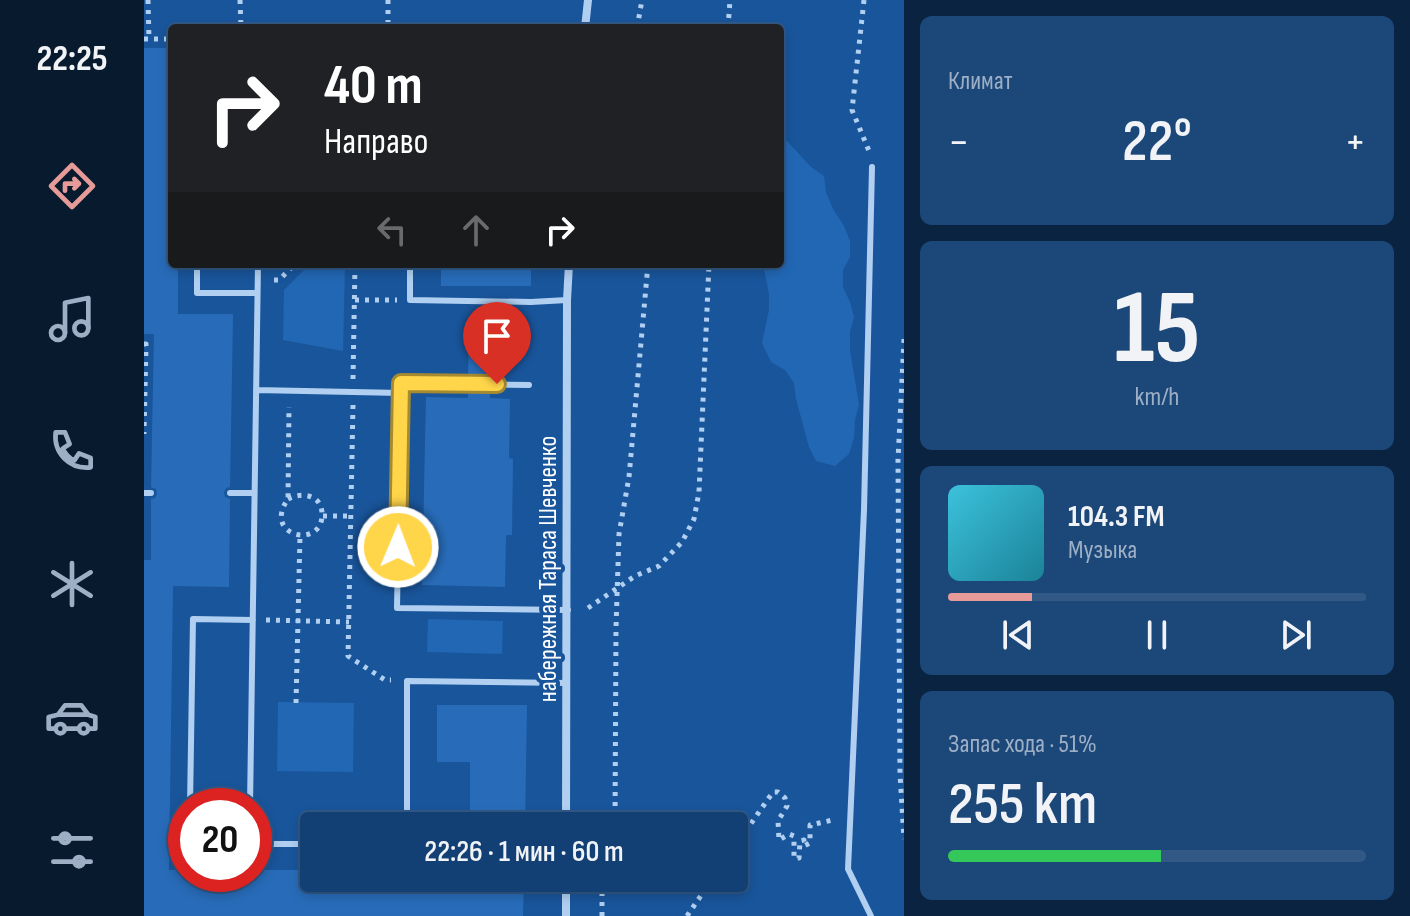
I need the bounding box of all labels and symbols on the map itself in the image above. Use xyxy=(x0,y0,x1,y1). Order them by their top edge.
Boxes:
pin xyxy=(463,302,531,384)
street label: набережная Тараса Шевченко xyxy=(533,436,564,702)
position arrow xyxy=(356,505,440,589)
speed limit sign: 20 xyxy=(168,788,272,892)

